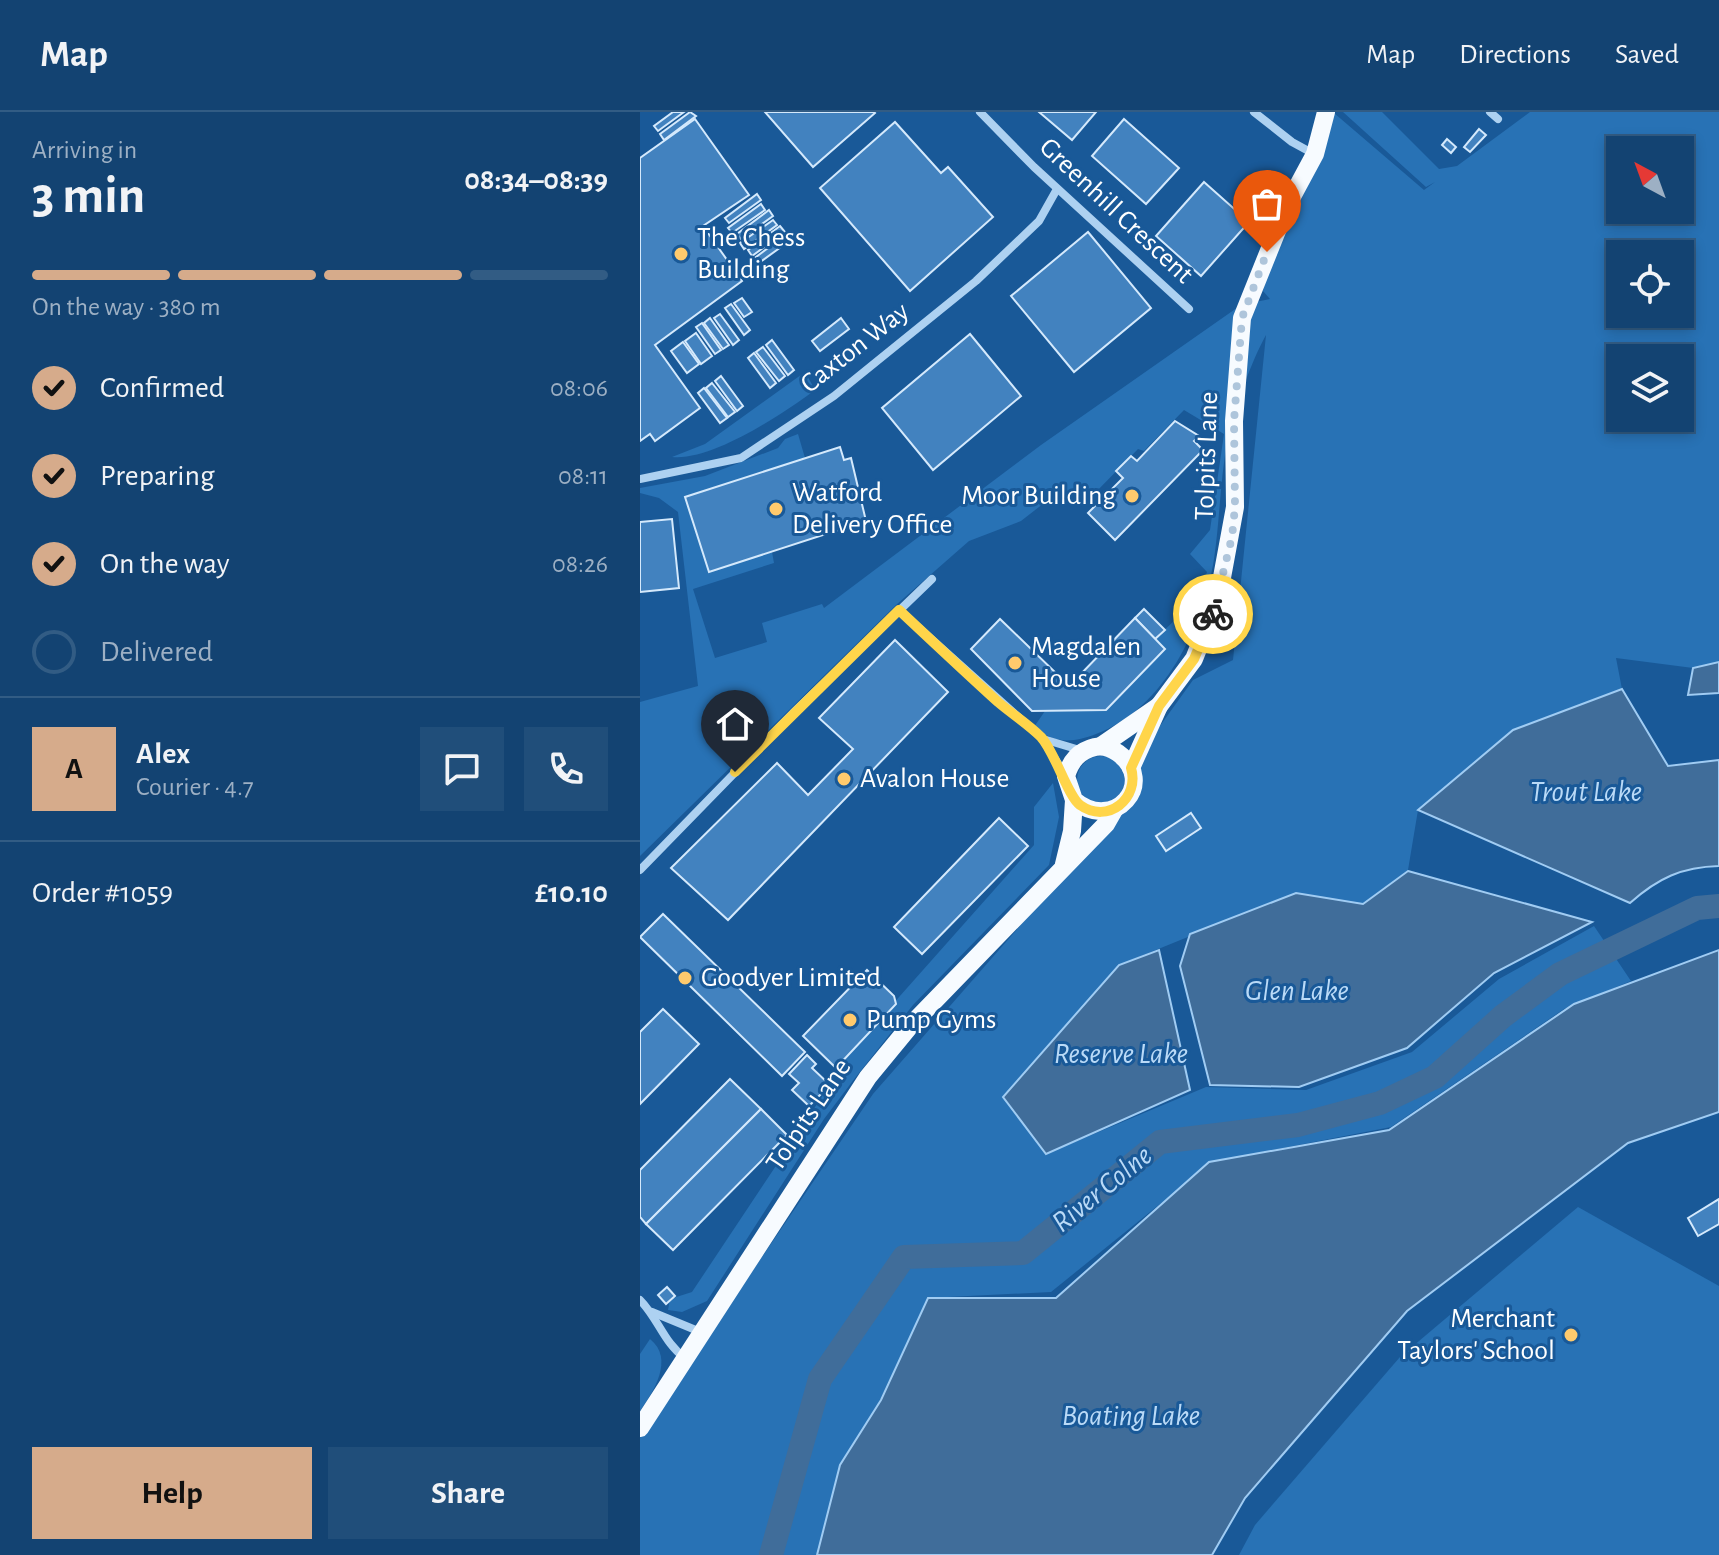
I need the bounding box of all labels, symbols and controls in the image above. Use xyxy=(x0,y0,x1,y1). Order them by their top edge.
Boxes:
text: Map xyxy=(40,36,108,74)
text: Map xyxy=(1366,41,1415,69)
text: Directions xyxy=(1459,41,1571,69)
text: Saved xyxy=(1615,41,1679,69)
street label: Greenhill Crescent xyxy=(1034,133,1198,289)
north arrow xyxy=(1606,136,1694,224)
map controls xyxy=(1606,136,1694,432)
text: Arriving in xyxy=(32,137,137,163)
text: 08:34–08:39 xyxy=(464,165,608,195)
text: 3 min xyxy=(32,170,145,222)
pin xyxy=(1233,170,1301,252)
icon: bag xyxy=(1245,182,1289,226)
place label: The Chess Building xyxy=(697,224,805,284)
button: locate xyxy=(1606,240,1694,328)
marker: The Chess Building xyxy=(672,245,690,263)
text: On the way · 380 m xyxy=(32,294,221,320)
street label: Caxton Way xyxy=(796,297,914,399)
button: layers xyxy=(1606,344,1694,432)
icon: check xyxy=(32,366,76,410)
text: Confirmed xyxy=(100,373,224,403)
text: 08:06 xyxy=(550,375,608,401)
street label: Tolpits Lane xyxy=(1191,391,1223,521)
icon: check xyxy=(32,454,76,498)
text: Preparing xyxy=(100,461,215,491)
text: 08:11 xyxy=(558,463,608,489)
place label: Watford Delivery Office xyxy=(792,479,952,539)
place label: Moor Building xyxy=(961,482,1116,510)
marker: Moor Building xyxy=(1123,487,1141,505)
marker: Watford Delivery Office xyxy=(767,500,785,518)
icon: check xyxy=(32,542,76,586)
text: On the way xyxy=(100,549,229,579)
text: 08:26 xyxy=(552,551,608,577)
courier xyxy=(1173,574,1253,654)
icon: bike xyxy=(1191,592,1235,636)
place label: Magdalen House xyxy=(1031,633,1141,693)
text: Delivered xyxy=(100,637,213,667)
marker: Magdalen House xyxy=(1006,654,1024,672)
pin xyxy=(701,690,769,772)
icon: home xyxy=(713,702,757,746)
button: chat xyxy=(420,727,504,811)
button: phone xyxy=(524,727,608,811)
text: Alex xyxy=(136,739,190,769)
text: A xyxy=(65,754,83,784)
place label: Avalon House xyxy=(860,765,1009,793)
marker: Avalon House xyxy=(835,770,853,788)
text: Courier · 4.7 xyxy=(136,774,254,800)
water label: Trout Lake xyxy=(1530,777,1642,807)
text: Order #1059 xyxy=(32,878,173,908)
text: £10.10 xyxy=(535,878,608,908)
place label: Goodyer Limited xyxy=(701,964,881,992)
marker: Goodyer Limited xyxy=(676,969,694,987)
water label: Glen Lake xyxy=(1245,976,1349,1006)
place label: Pump Gyms xyxy=(866,1006,996,1034)
marker: Pump Gyms xyxy=(841,1011,859,1029)
water label: Reserve Lake xyxy=(1054,1039,1188,1069)
street label: Tolpits Lane xyxy=(761,1054,857,1176)
water label: River Colne xyxy=(1046,1140,1158,1238)
place label: Merchant Taylors' School xyxy=(1397,1305,1555,1365)
marker: Merchant Taylors' School xyxy=(1562,1326,1580,1344)
water label: Boating Lake xyxy=(1062,1401,1200,1431)
button: Help xyxy=(32,1447,312,1539)
button: Share xyxy=(328,1447,608,1539)

